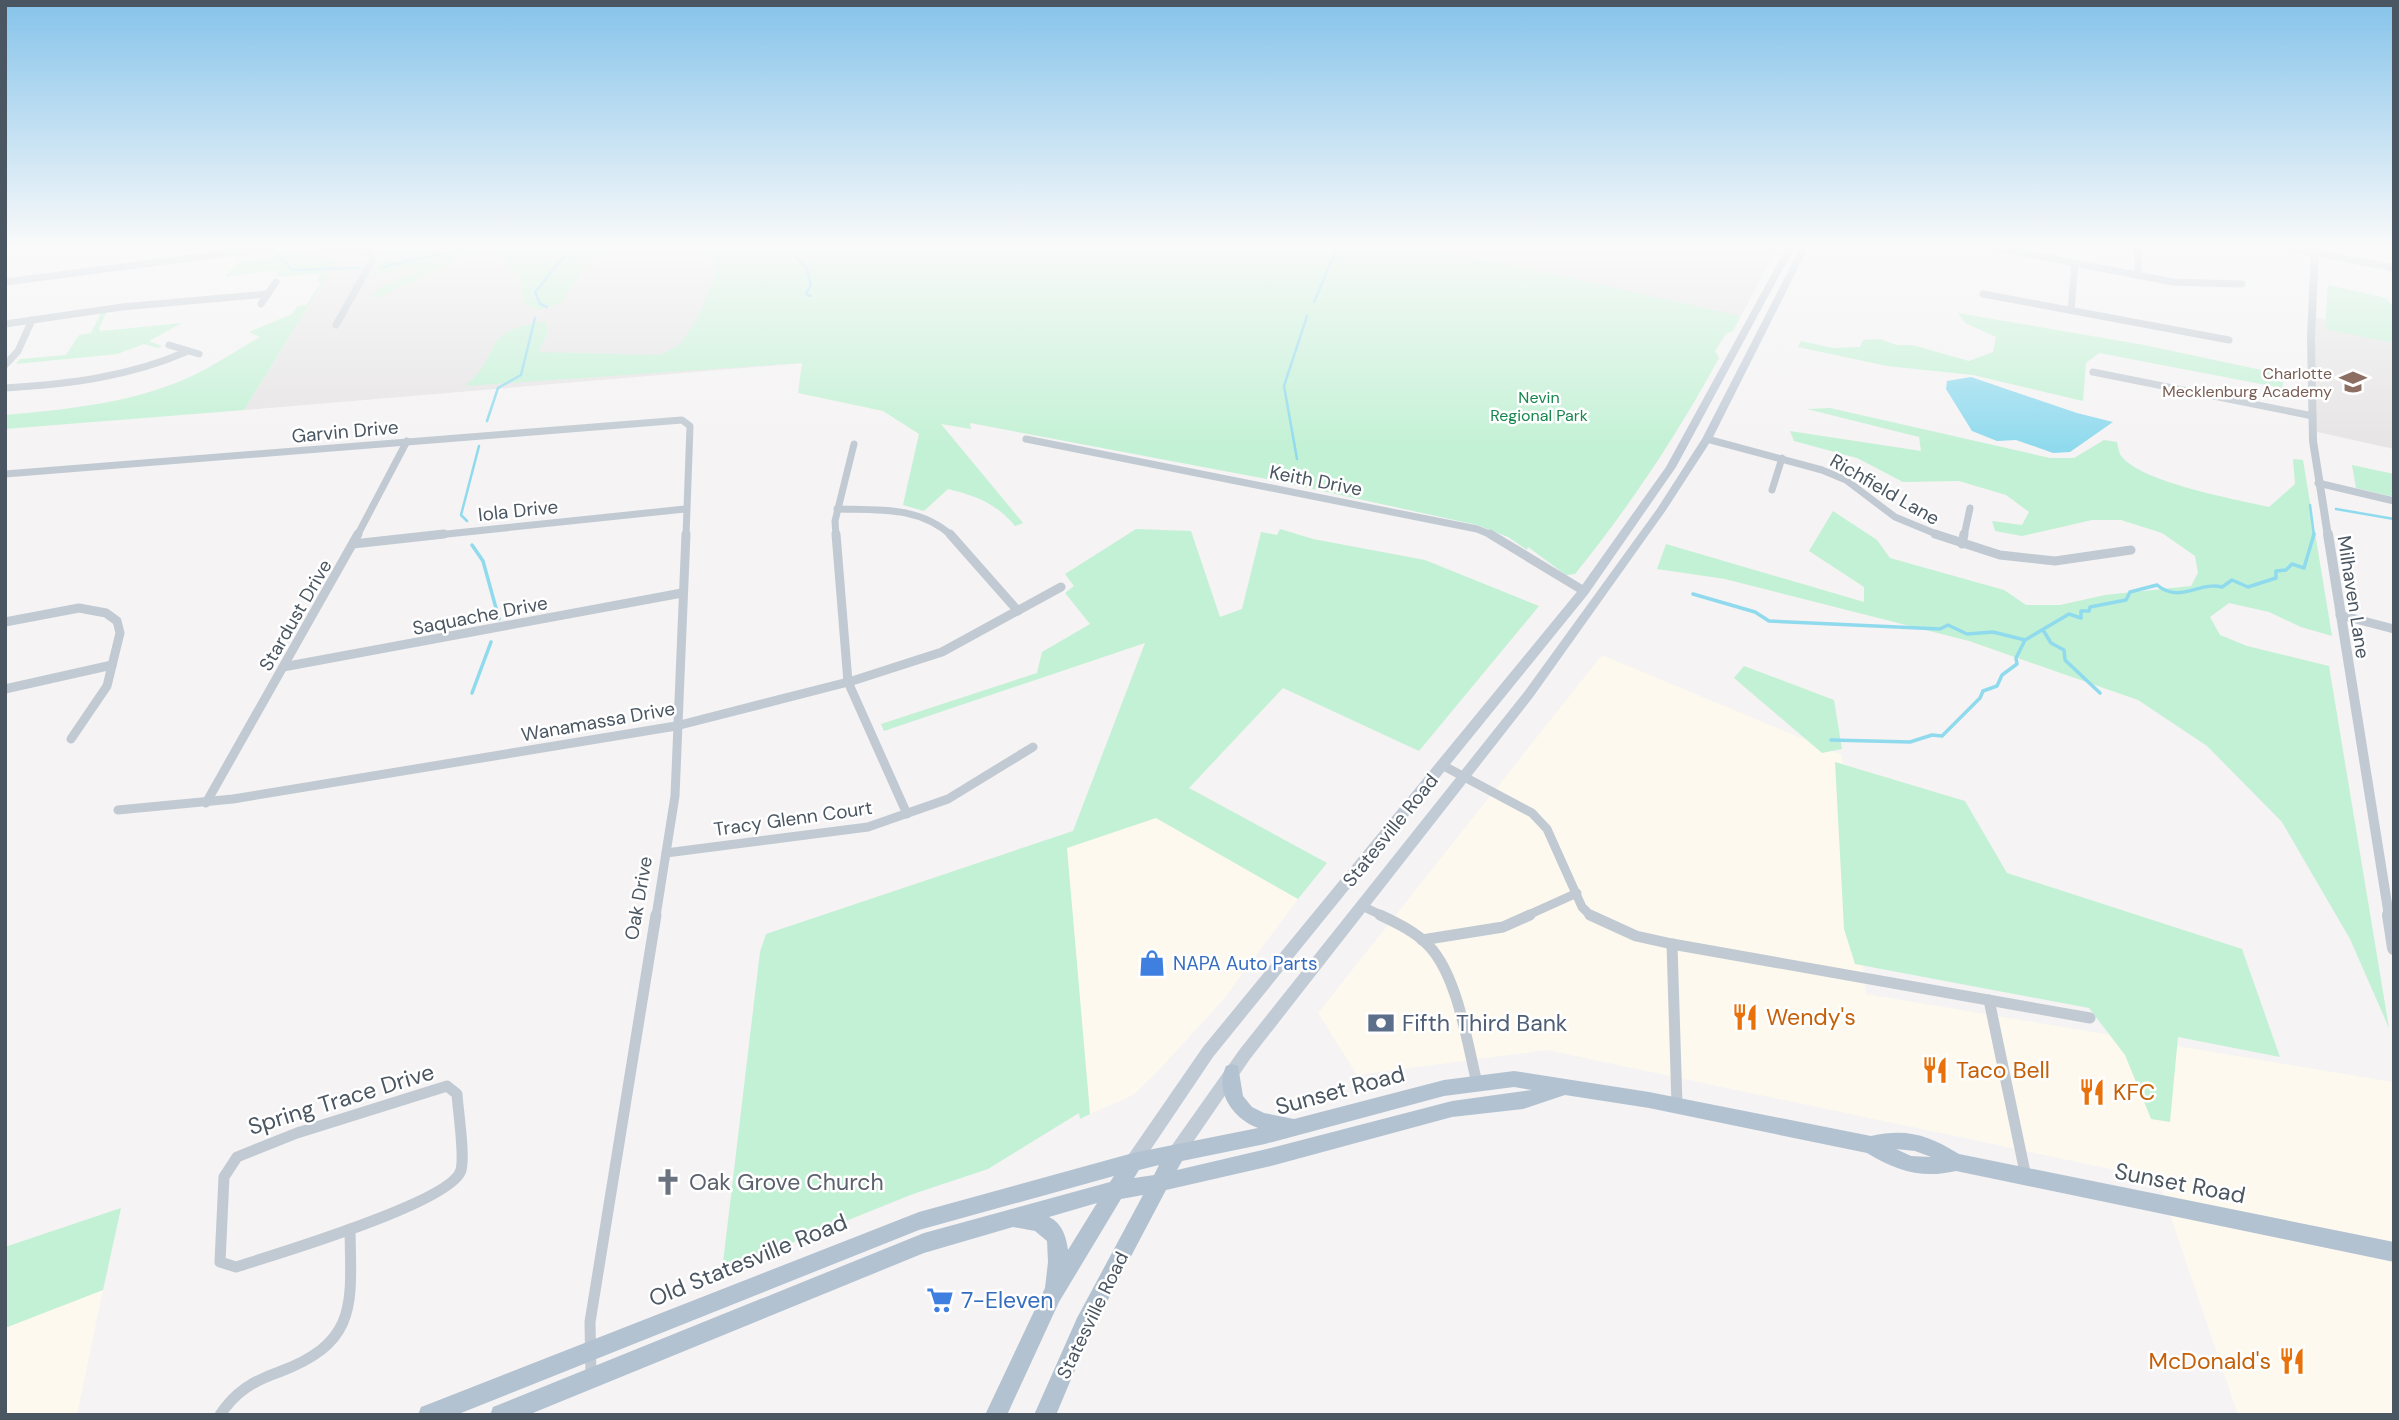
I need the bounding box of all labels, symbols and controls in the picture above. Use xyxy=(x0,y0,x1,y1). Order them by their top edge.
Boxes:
place label: Charlotte Mecklenburg Academy xyxy=(2162,363,2332,402)
school or university icon: Charlotte Mecklenburg Academy xyxy=(2338,367,2368,397)
park label: Nevin Regional Park xyxy=(1490,387,1588,426)
street label: Garvin Drive xyxy=(291,414,400,449)
street label: Richfield Lane xyxy=(1826,448,1944,531)
street label: Keith Drive xyxy=(1267,459,1365,502)
street label: Iola Drive xyxy=(477,494,559,527)
street label: Milhaven Lane xyxy=(2331,534,2376,660)
street label: Stardust Drive xyxy=(253,555,337,676)
street label: Saquache Drive xyxy=(410,590,550,641)
street label: Wanamassa Drive xyxy=(519,696,677,747)
street label: Statesville Road xyxy=(1337,769,1444,892)
street label: Tracy Glenn Court xyxy=(712,795,874,842)
street label: Oak Drive xyxy=(619,854,658,942)
shop icon: NAPA Auto Parts xyxy=(1137,948,1167,978)
place label: NAPA Auto Parts xyxy=(1173,951,1318,976)
restaurant icon: Wendy's xyxy=(1730,1002,1760,1032)
place label: Wendy's xyxy=(1766,1002,1856,1032)
bank icon: Fifth Third Bank xyxy=(1366,1008,1396,1038)
place label: Fifth Third Bank xyxy=(1402,1008,1568,1038)
restaurant icon: Taco Bell xyxy=(1920,1055,1950,1085)
place label: Taco Bell xyxy=(1956,1055,2050,1085)
street label: Spring Trace Drive xyxy=(244,1056,438,1142)
street label: Sunset Road xyxy=(1272,1058,1408,1122)
restaurant icon: KFC xyxy=(2077,1077,2107,1107)
place label: KFC xyxy=(2113,1077,2155,1107)
street label: Sunset Road xyxy=(2112,1156,2248,1210)
church icon: Oak Grove Church xyxy=(653,1167,683,1197)
place label: Oak Grove Church xyxy=(689,1167,884,1197)
street label: Old Statesville Road xyxy=(644,1207,852,1313)
street label: Statesville Road xyxy=(1051,1247,1134,1383)
supermarket icon: 7-Eleven xyxy=(925,1285,955,1315)
place label: 7-Eleven xyxy=(961,1285,1053,1315)
place label: McDonald's xyxy=(2149,1346,2271,1376)
restaurant icon: McDonald's xyxy=(2277,1346,2307,1376)

